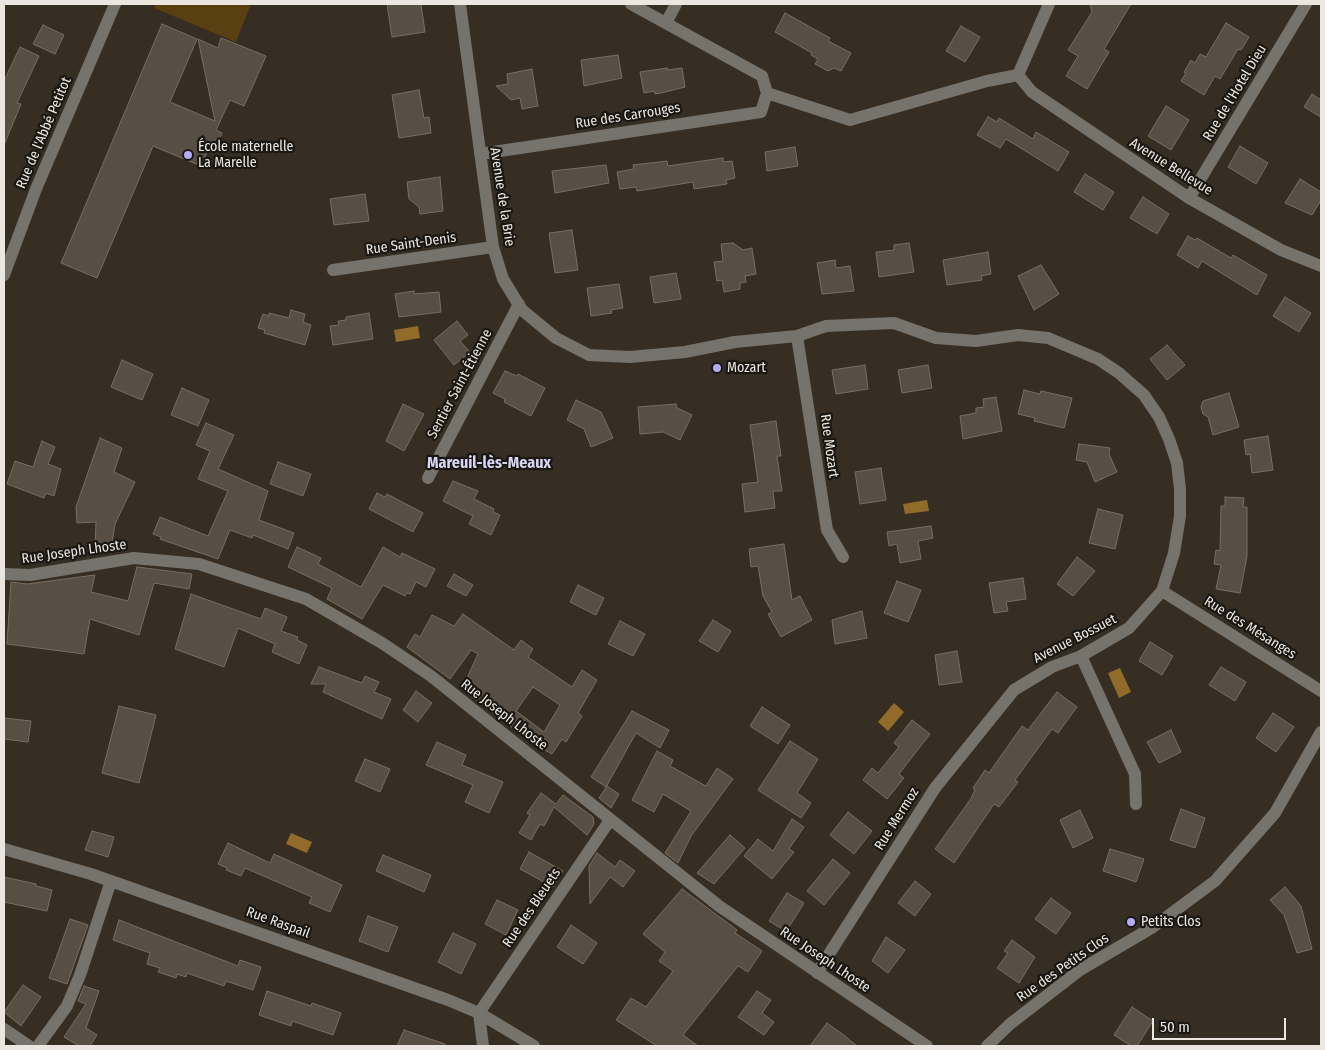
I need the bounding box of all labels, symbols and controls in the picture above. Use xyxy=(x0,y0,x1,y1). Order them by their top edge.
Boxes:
street label: Rue de l'Hotel Dieu xyxy=(1200,42,1270,144)
street label: Rue de l'Abbé Petitot xyxy=(13,75,75,191)
street label: Rue des Carrouges xyxy=(574,99,682,133)
street label: Avenue Bellevue xyxy=(1126,135,1216,199)
place label: École maternelle La Marelle xyxy=(198,139,294,172)
street label: Avenue de la Brie xyxy=(486,146,518,248)
marker: École maternelle La Marelle xyxy=(182,149,194,161)
street label: Rue Saint-Denis xyxy=(365,229,457,259)
street label: Sentier Saint-Étienne xyxy=(424,326,496,442)
place label: Mozart xyxy=(727,360,766,376)
marker: Mozart xyxy=(711,362,723,374)
street label: Rue Mozart xyxy=(816,413,842,479)
district label: Mareuil-lès-Meaux xyxy=(427,454,551,474)
street label: Rue Joseph Lhoste xyxy=(21,536,127,568)
street label: Rue des Mésanges xyxy=(1201,593,1299,663)
street label: Avenue Bossuet xyxy=(1031,611,1119,667)
street label: Rue Joseph Lhoste xyxy=(457,676,551,754)
street label: Rue Mermoz xyxy=(871,785,923,853)
street label: Rue des Bleuets xyxy=(499,865,565,951)
street label: Rue Raspail xyxy=(244,904,312,942)
place label: Petits Clos xyxy=(1141,914,1201,930)
marker: Petits Clos xyxy=(1125,916,1137,928)
street label: Rue Joseph Lhoste xyxy=(777,924,873,996)
street label: Rue des Petits Clos xyxy=(1014,930,1112,1006)
scale bar xyxy=(1155,1008,1289,1040)
text: 50 m xyxy=(1160,1018,1190,1036)

